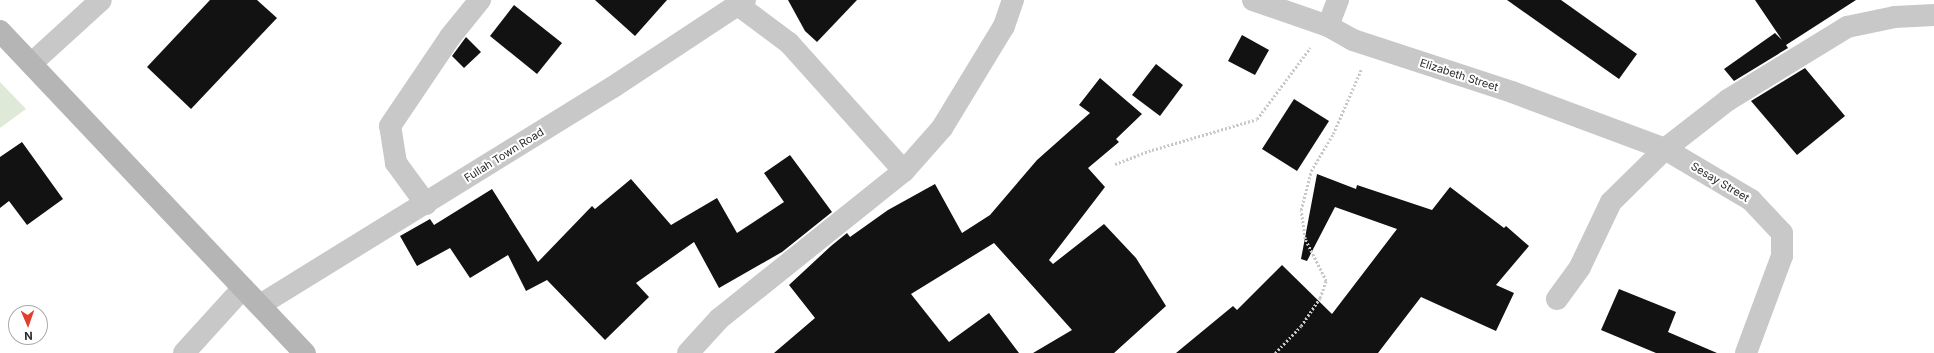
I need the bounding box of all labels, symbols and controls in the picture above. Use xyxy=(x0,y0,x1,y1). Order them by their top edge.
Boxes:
street label: Elizabeth Street xyxy=(1418,56,1500,94)
street label: Fullah Town Road xyxy=(462,125,546,185)
street label: Sesay Street xyxy=(1688,159,1752,205)
north arrow xyxy=(8,305,48,345)
text: N xyxy=(24,329,33,343)

